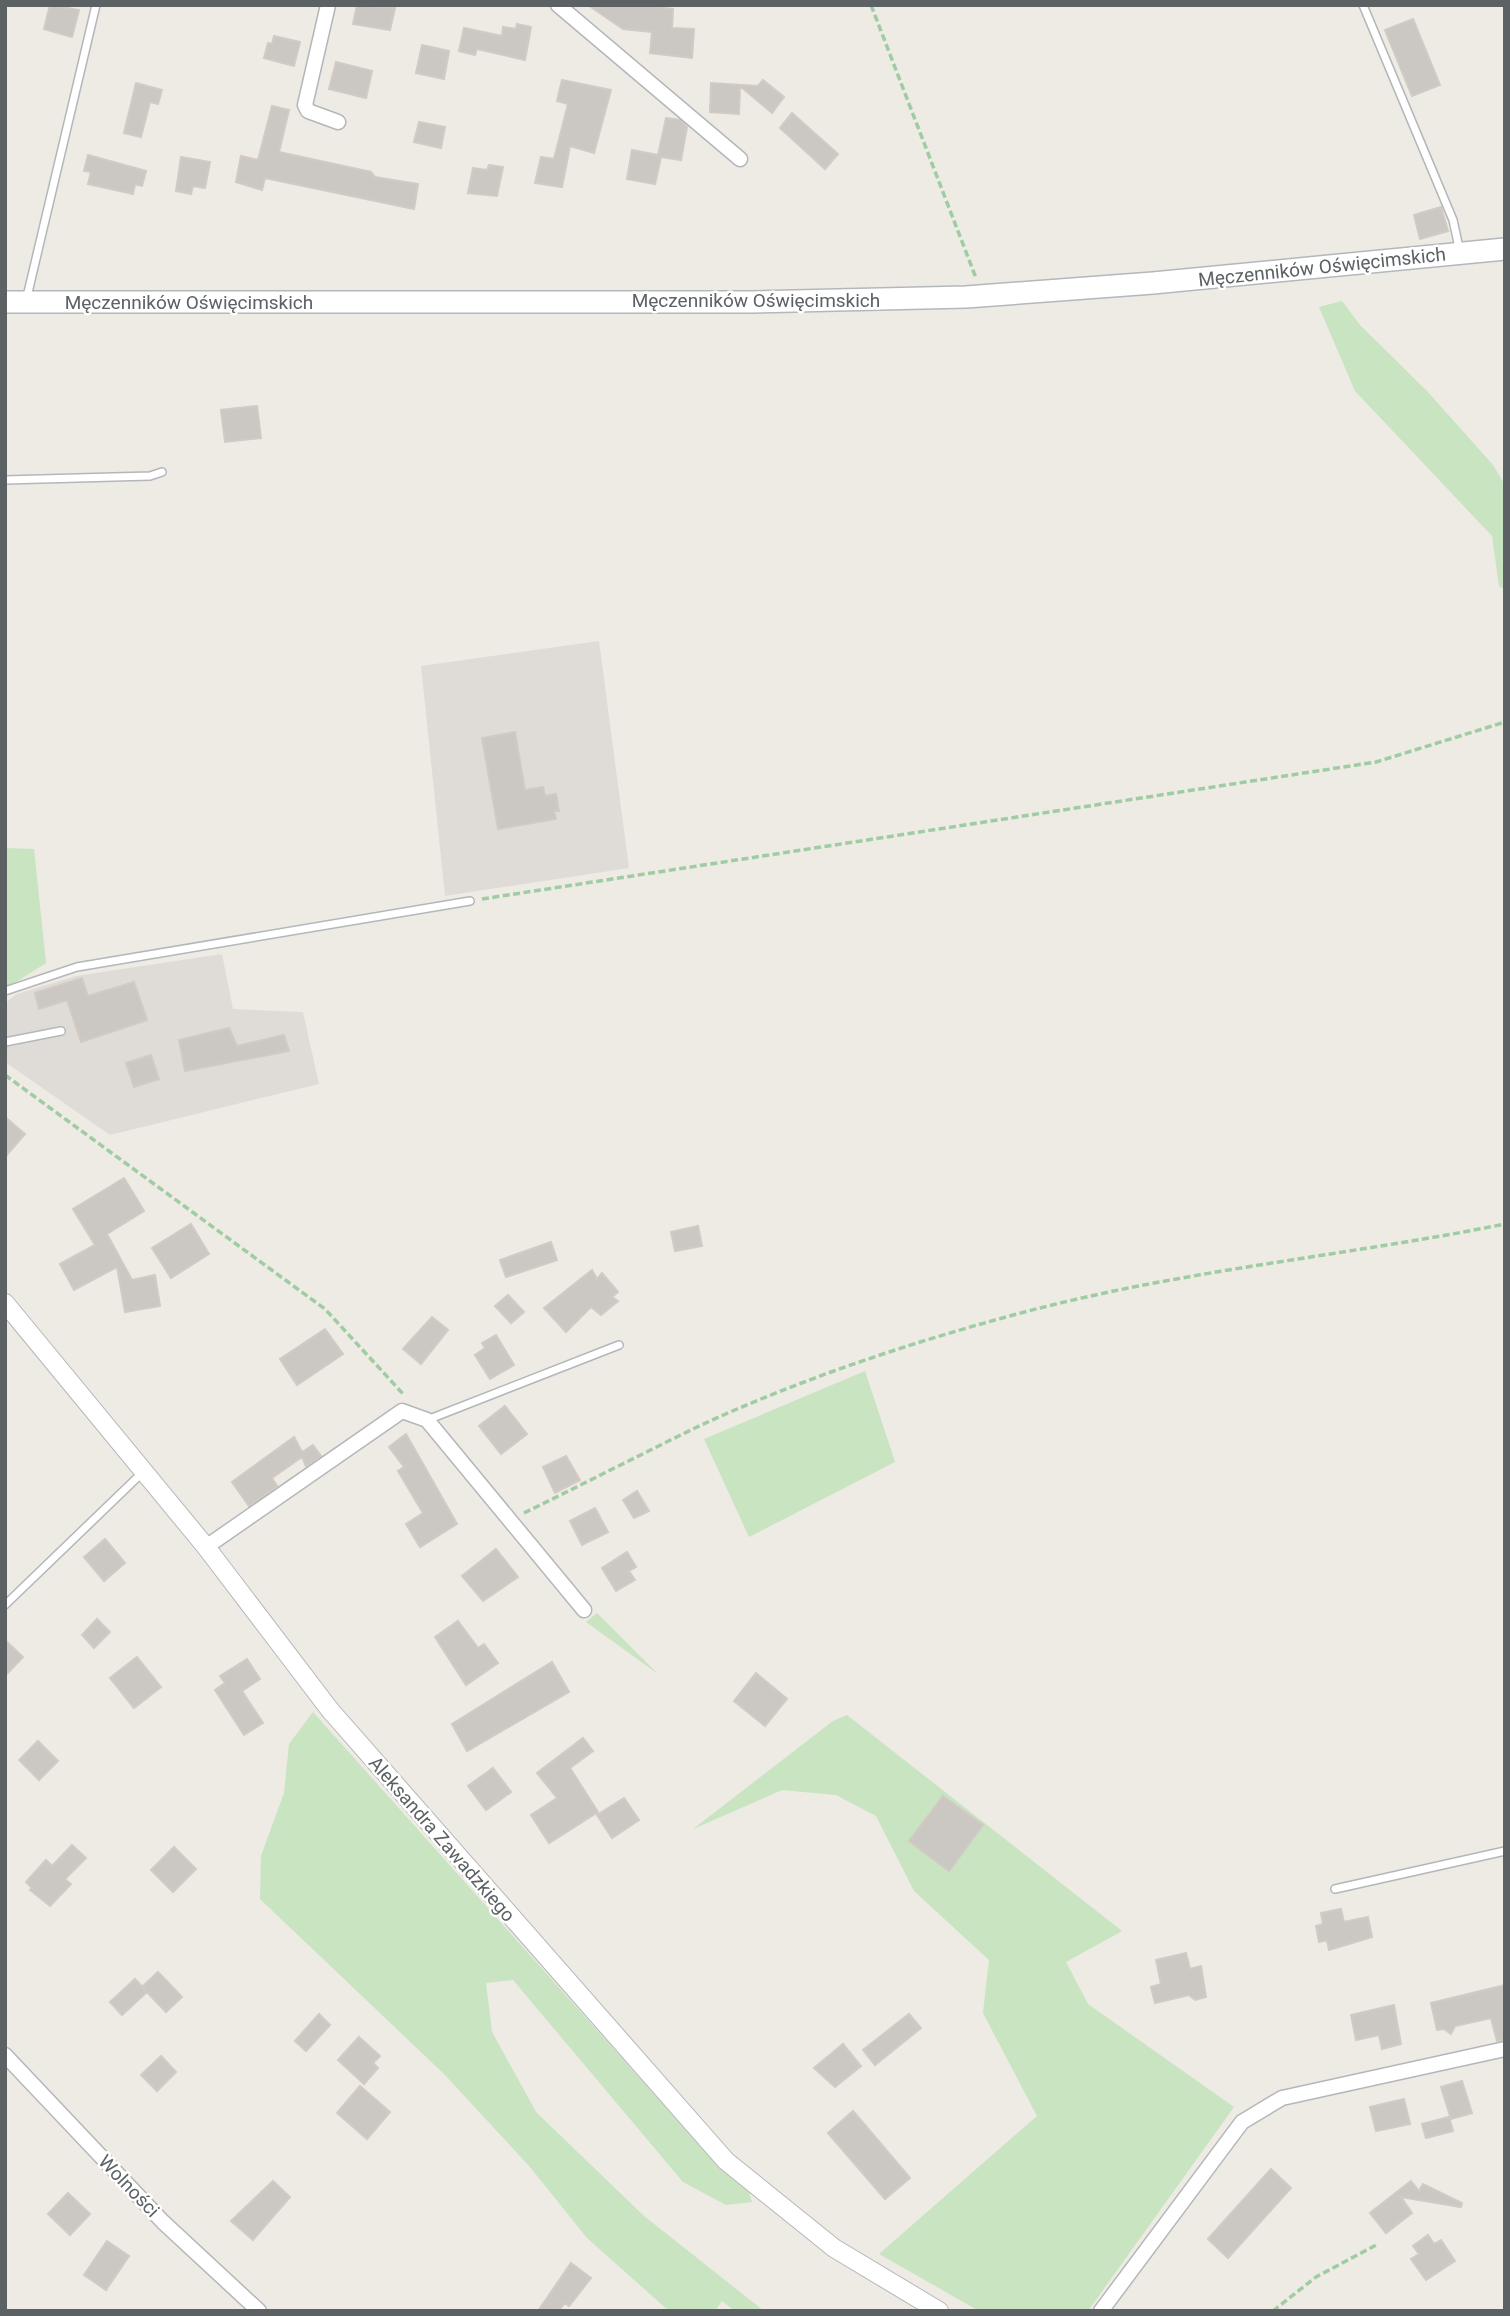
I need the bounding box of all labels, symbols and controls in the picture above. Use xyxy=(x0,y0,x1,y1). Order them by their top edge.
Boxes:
street label: Męczenników Oświęcimskich xyxy=(1197,243,1447,291)
street label: Męczenników Oświęcimskich xyxy=(632,289,880,312)
street label: Męczenników Oświęcimskich xyxy=(65,291,313,314)
street label: Aleksandra Zawadzkiego xyxy=(364,1752,520,1926)
street label: Wolności xyxy=(94,2150,164,2222)

